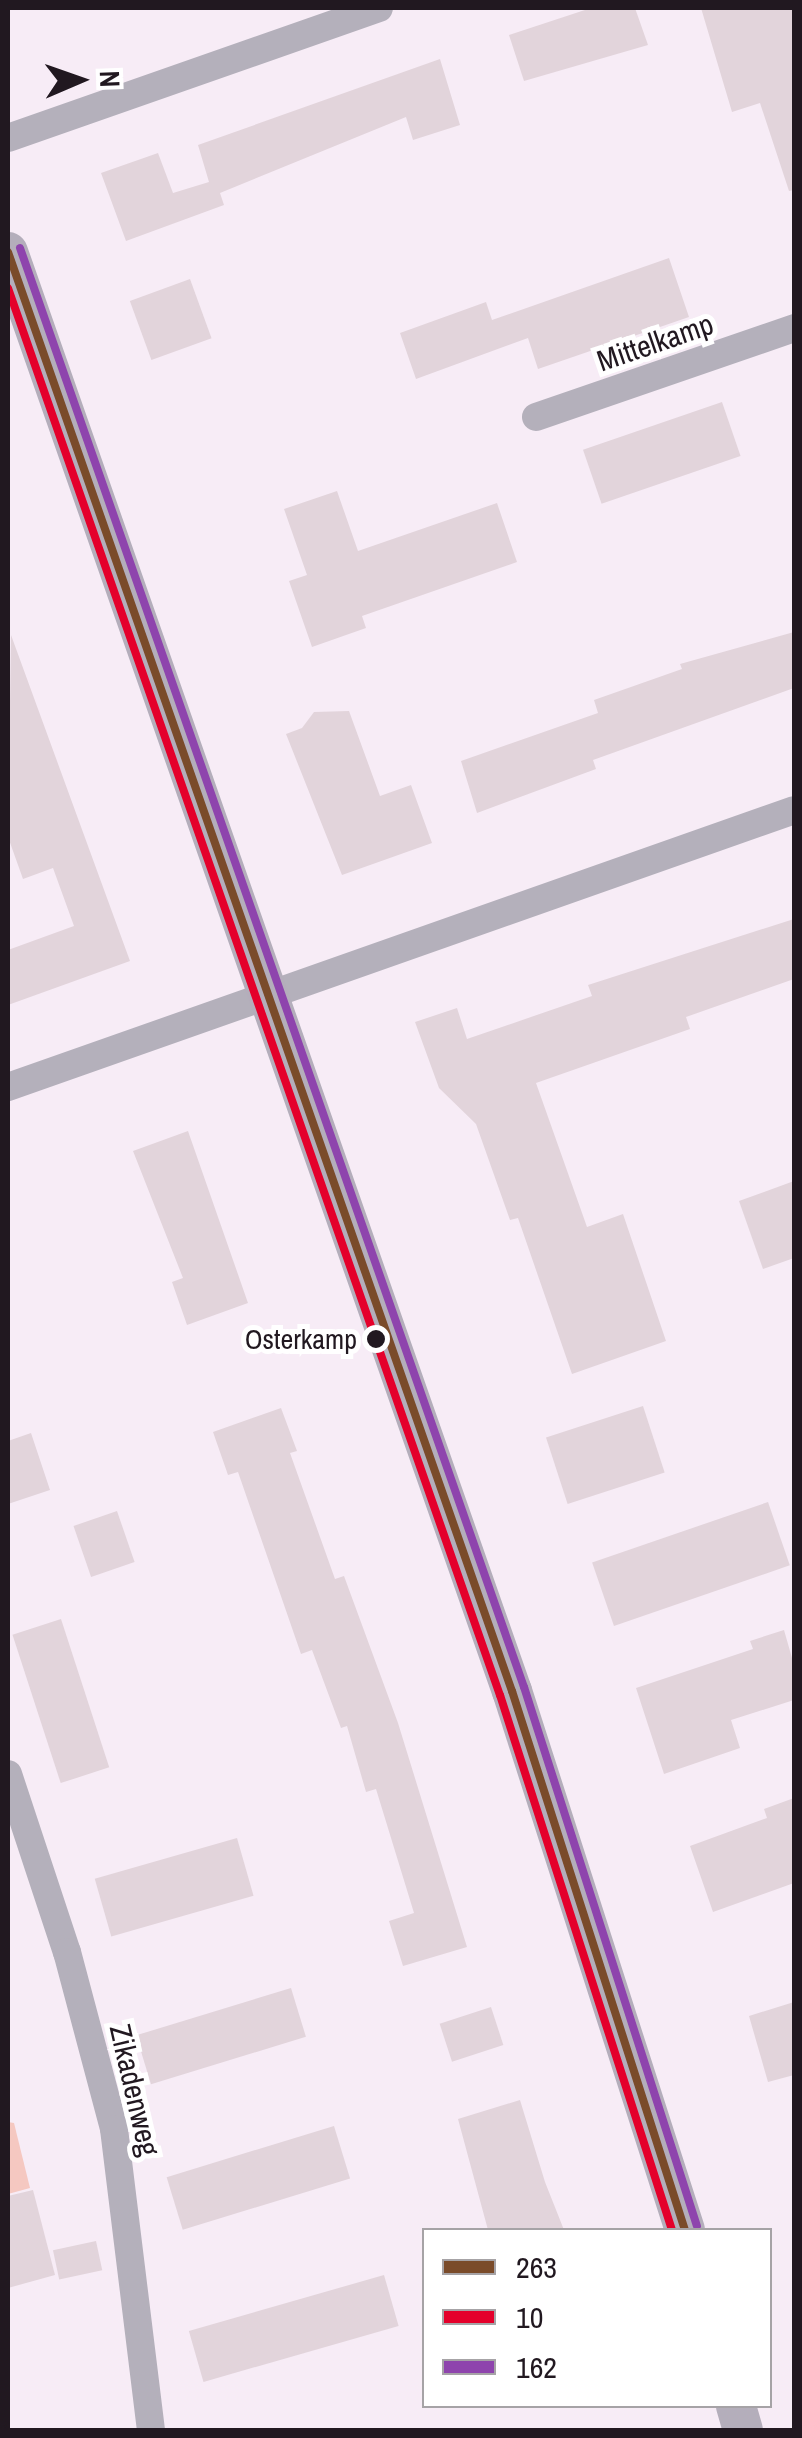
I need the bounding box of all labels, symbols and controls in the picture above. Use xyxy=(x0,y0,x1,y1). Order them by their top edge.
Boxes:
north arrow xyxy=(30,30,130,130)
text: N xyxy=(91,70,129,88)
street label: Mittelkamp xyxy=(592,305,718,379)
place label: Osterkamp xyxy=(245,1322,357,1356)
marker: Osterkamp xyxy=(366,1329,386,1349)
street label: Zikadenweg xyxy=(102,2021,168,2159)
legend xyxy=(422,2228,772,2408)
text: 263 xyxy=(516,2247,557,2287)
text: 10 xyxy=(516,2297,543,2337)
text: 162 xyxy=(516,2347,557,2387)

